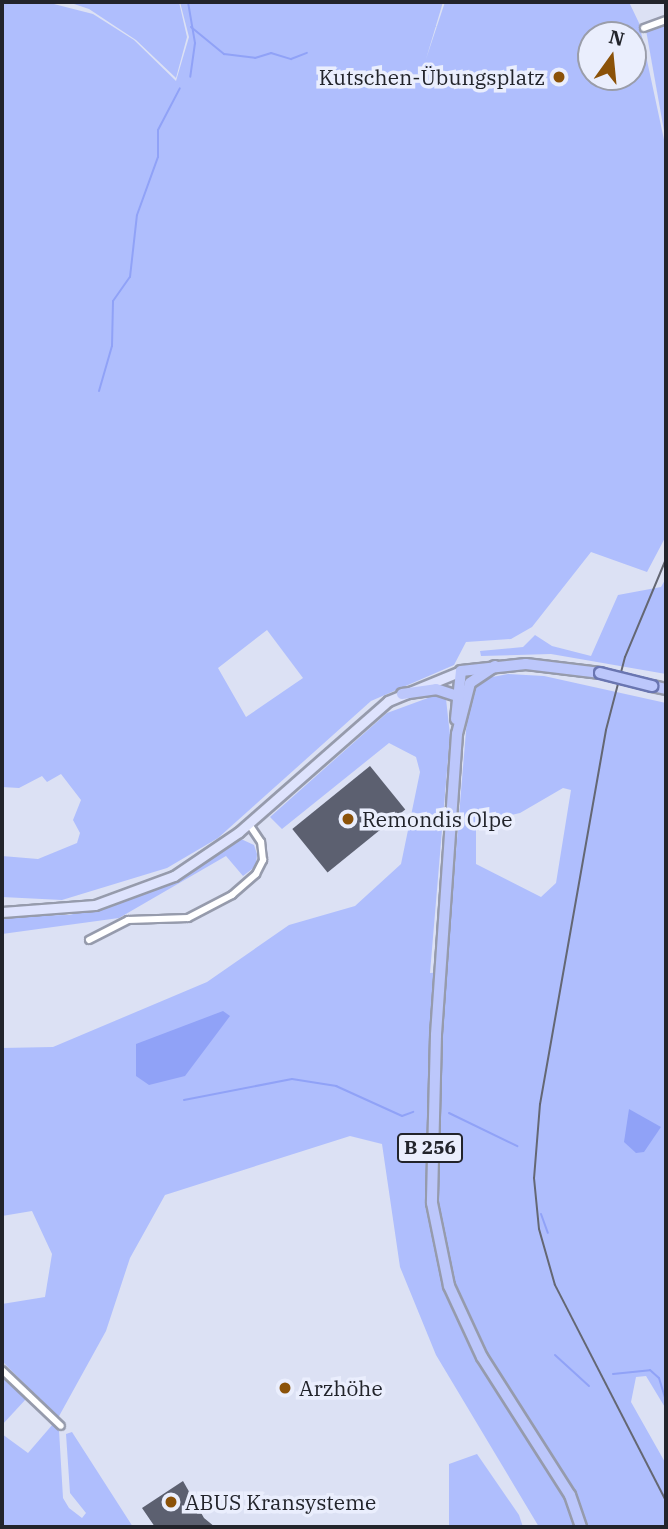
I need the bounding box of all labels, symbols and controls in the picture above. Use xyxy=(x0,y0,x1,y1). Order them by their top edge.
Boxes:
north arrow xyxy=(577,21,647,91)
text: N xyxy=(607,24,627,51)
place label: Kutschen-Übungsplatz xyxy=(319,64,545,90)
marker: Kutschen-Übungsplatz xyxy=(551,69,567,85)
place label: Remondis Olpe xyxy=(362,806,513,832)
marker: Remondis Olpe xyxy=(340,811,356,827)
road number: B 256 xyxy=(397,1132,463,1164)
place label: Arzhöhe xyxy=(299,1375,383,1401)
marker: Arzhöhe xyxy=(277,1380,293,1396)
place label: ABUS Kransysteme xyxy=(185,1489,376,1515)
marker: ABUS Kransysteme xyxy=(163,1494,179,1510)

